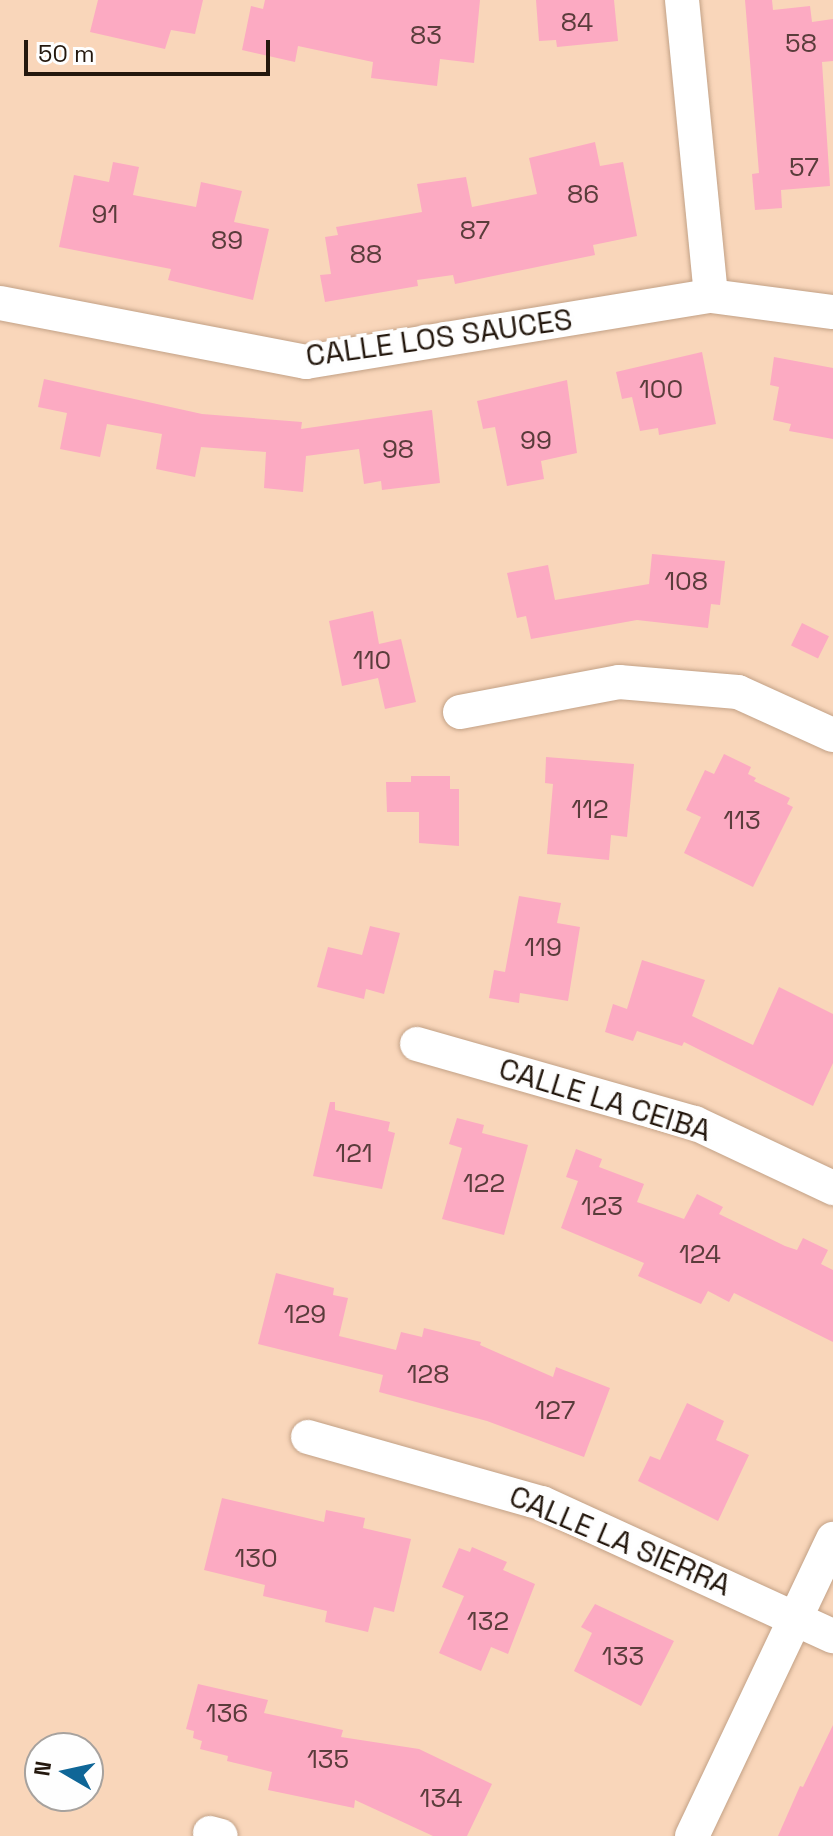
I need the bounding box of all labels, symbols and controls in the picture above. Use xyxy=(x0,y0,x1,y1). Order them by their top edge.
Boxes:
house number: 84 xyxy=(561,7,593,39)
house number: 83 xyxy=(410,20,442,52)
scale bar xyxy=(28,24,274,74)
house number: 58 xyxy=(785,28,817,60)
text: 50 m xyxy=(38,38,95,69)
house number: 57 xyxy=(789,152,819,184)
house number: 86 xyxy=(567,179,599,211)
house number: 91 xyxy=(92,199,118,231)
house number: 87 xyxy=(460,215,490,247)
house number: 89 xyxy=(211,225,243,257)
house number: 88 xyxy=(350,239,382,271)
street label: CALLE LOS SAUCES xyxy=(304,301,574,375)
house number: 100 xyxy=(639,374,683,406)
house number: 99 xyxy=(520,425,552,457)
house number: 98 xyxy=(382,434,414,466)
house number: 108 xyxy=(664,566,708,598)
house number: 110 xyxy=(353,645,391,677)
house number: 112 xyxy=(571,794,609,826)
house number: 113 xyxy=(723,805,761,837)
house number: 119 xyxy=(524,932,562,964)
street label: CALLE LA CEIBA xyxy=(494,1051,716,1149)
house number: 121 xyxy=(335,1138,373,1170)
house number: 122 xyxy=(463,1168,505,1200)
house number: 123 xyxy=(581,1191,623,1223)
house number: 124 xyxy=(679,1239,721,1271)
house number: 129 xyxy=(284,1299,326,1331)
house number: 128 xyxy=(407,1359,449,1391)
house number: 127 xyxy=(534,1395,576,1427)
street label: CALLE LA SIERRA xyxy=(504,1478,736,1604)
house number: 130 xyxy=(234,1543,278,1575)
house number: 132 xyxy=(467,1606,509,1638)
house number: 133 xyxy=(602,1641,644,1673)
house number: 136 xyxy=(206,1698,248,1730)
north arrow xyxy=(24,1732,104,1812)
house number: 135 xyxy=(307,1744,349,1776)
text: N xyxy=(27,1759,57,1778)
house number: 134 xyxy=(420,1783,462,1815)

